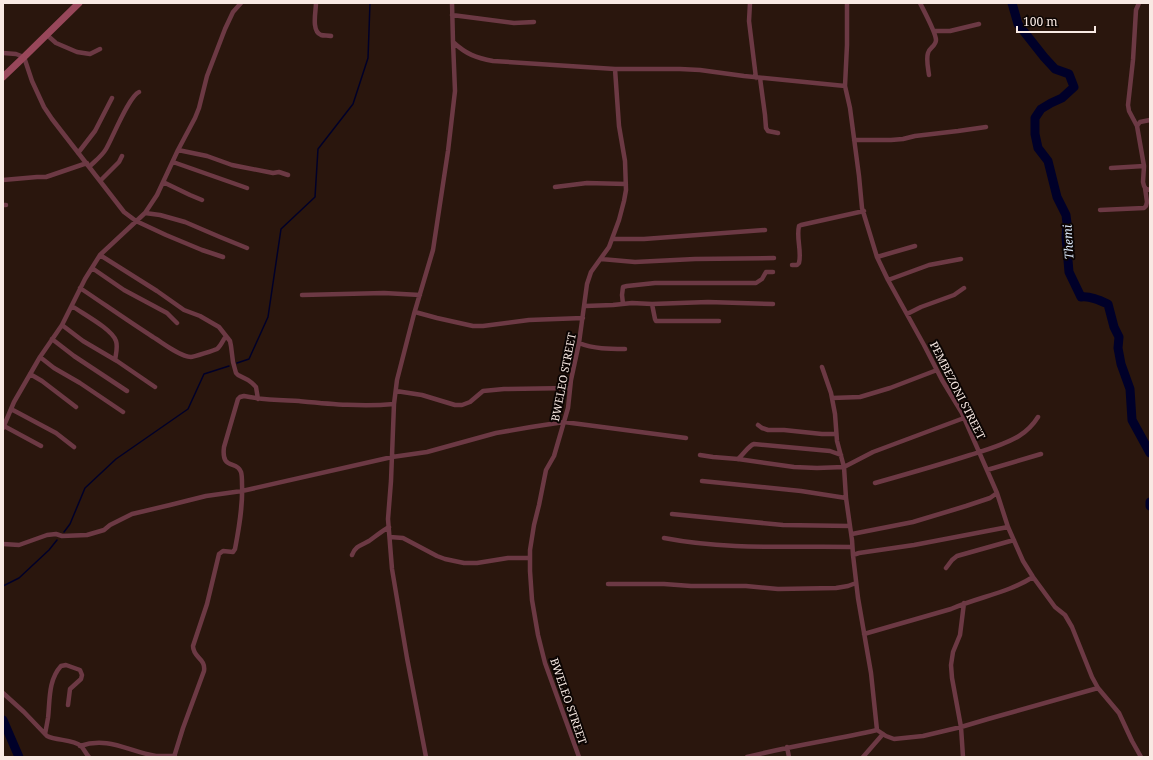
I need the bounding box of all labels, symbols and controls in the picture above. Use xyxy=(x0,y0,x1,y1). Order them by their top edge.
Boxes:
scale bar xyxy=(1017,8,1095,34)
text: 100 m xyxy=(1023,13,1058,30)
water label: Themi xyxy=(1059,224,1077,260)
street label: BWELEO STREET xyxy=(547,331,579,423)
street label: PEMBEZONI STREET xyxy=(927,338,989,442)
street label: BWELEO STREET xyxy=(547,656,591,746)

